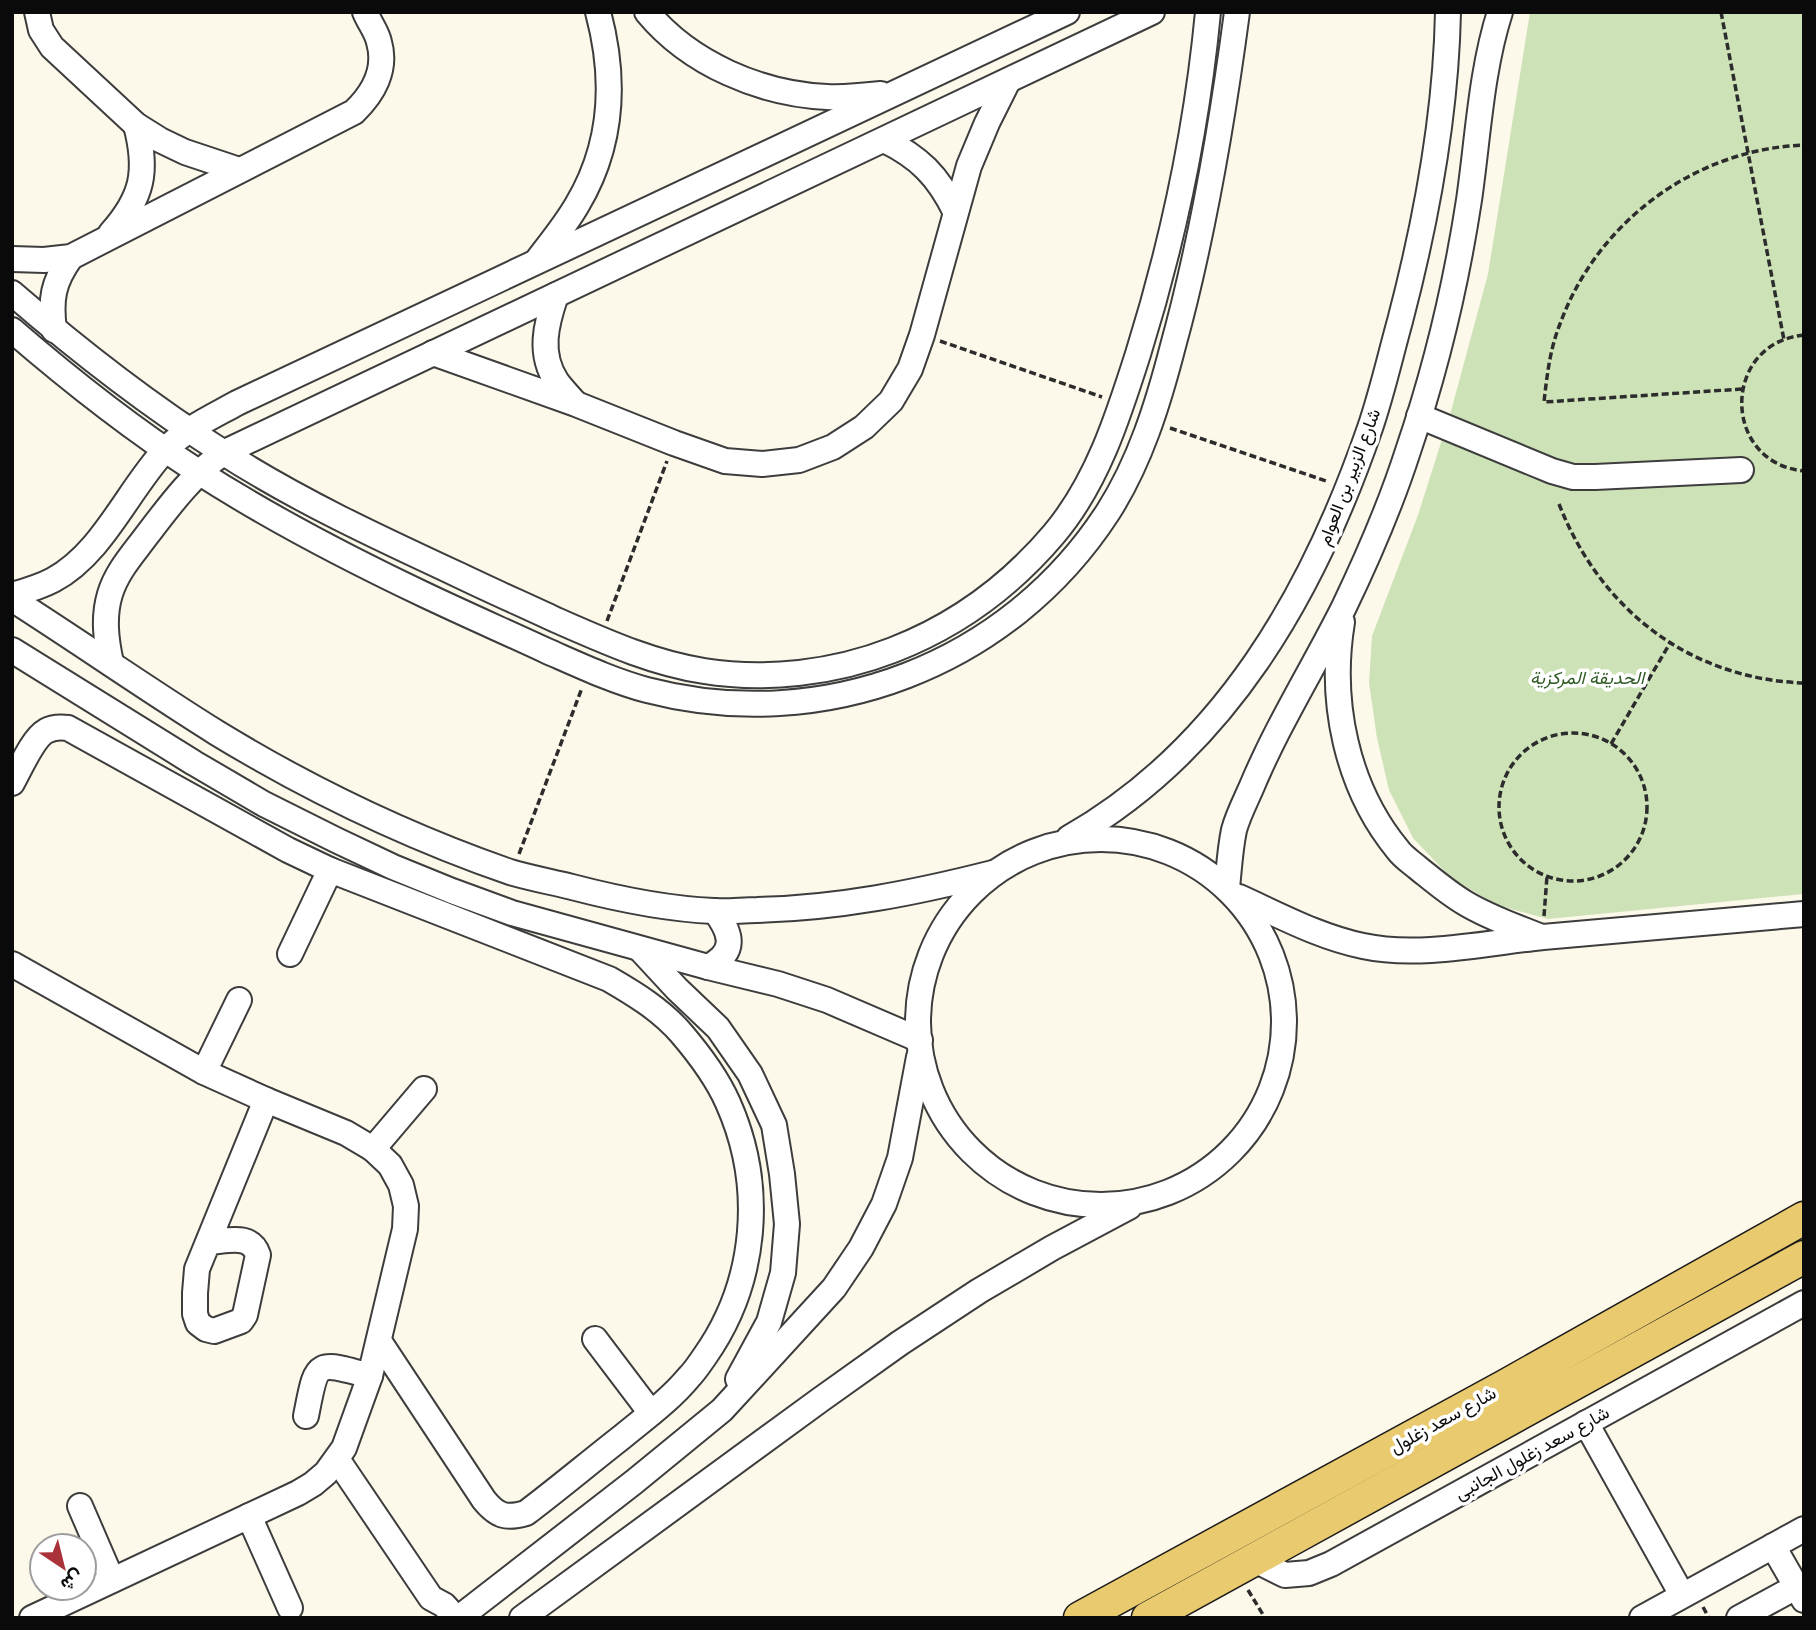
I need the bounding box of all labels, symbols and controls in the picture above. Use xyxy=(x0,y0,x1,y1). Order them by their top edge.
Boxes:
street label: شارع الزبير بن العوام xyxy=(1311,405,1386,549)
park label: الحديقة المركزية xyxy=(1530,665,1646,690)
street label: شارع سعد زغلول xyxy=(1385,1380,1500,1459)
street label: شارع سعد زغلول الجانبى xyxy=(1450,1400,1614,1506)
north arrow xyxy=(28,1532,98,1602)
text: ش xyxy=(56,1564,90,1598)

